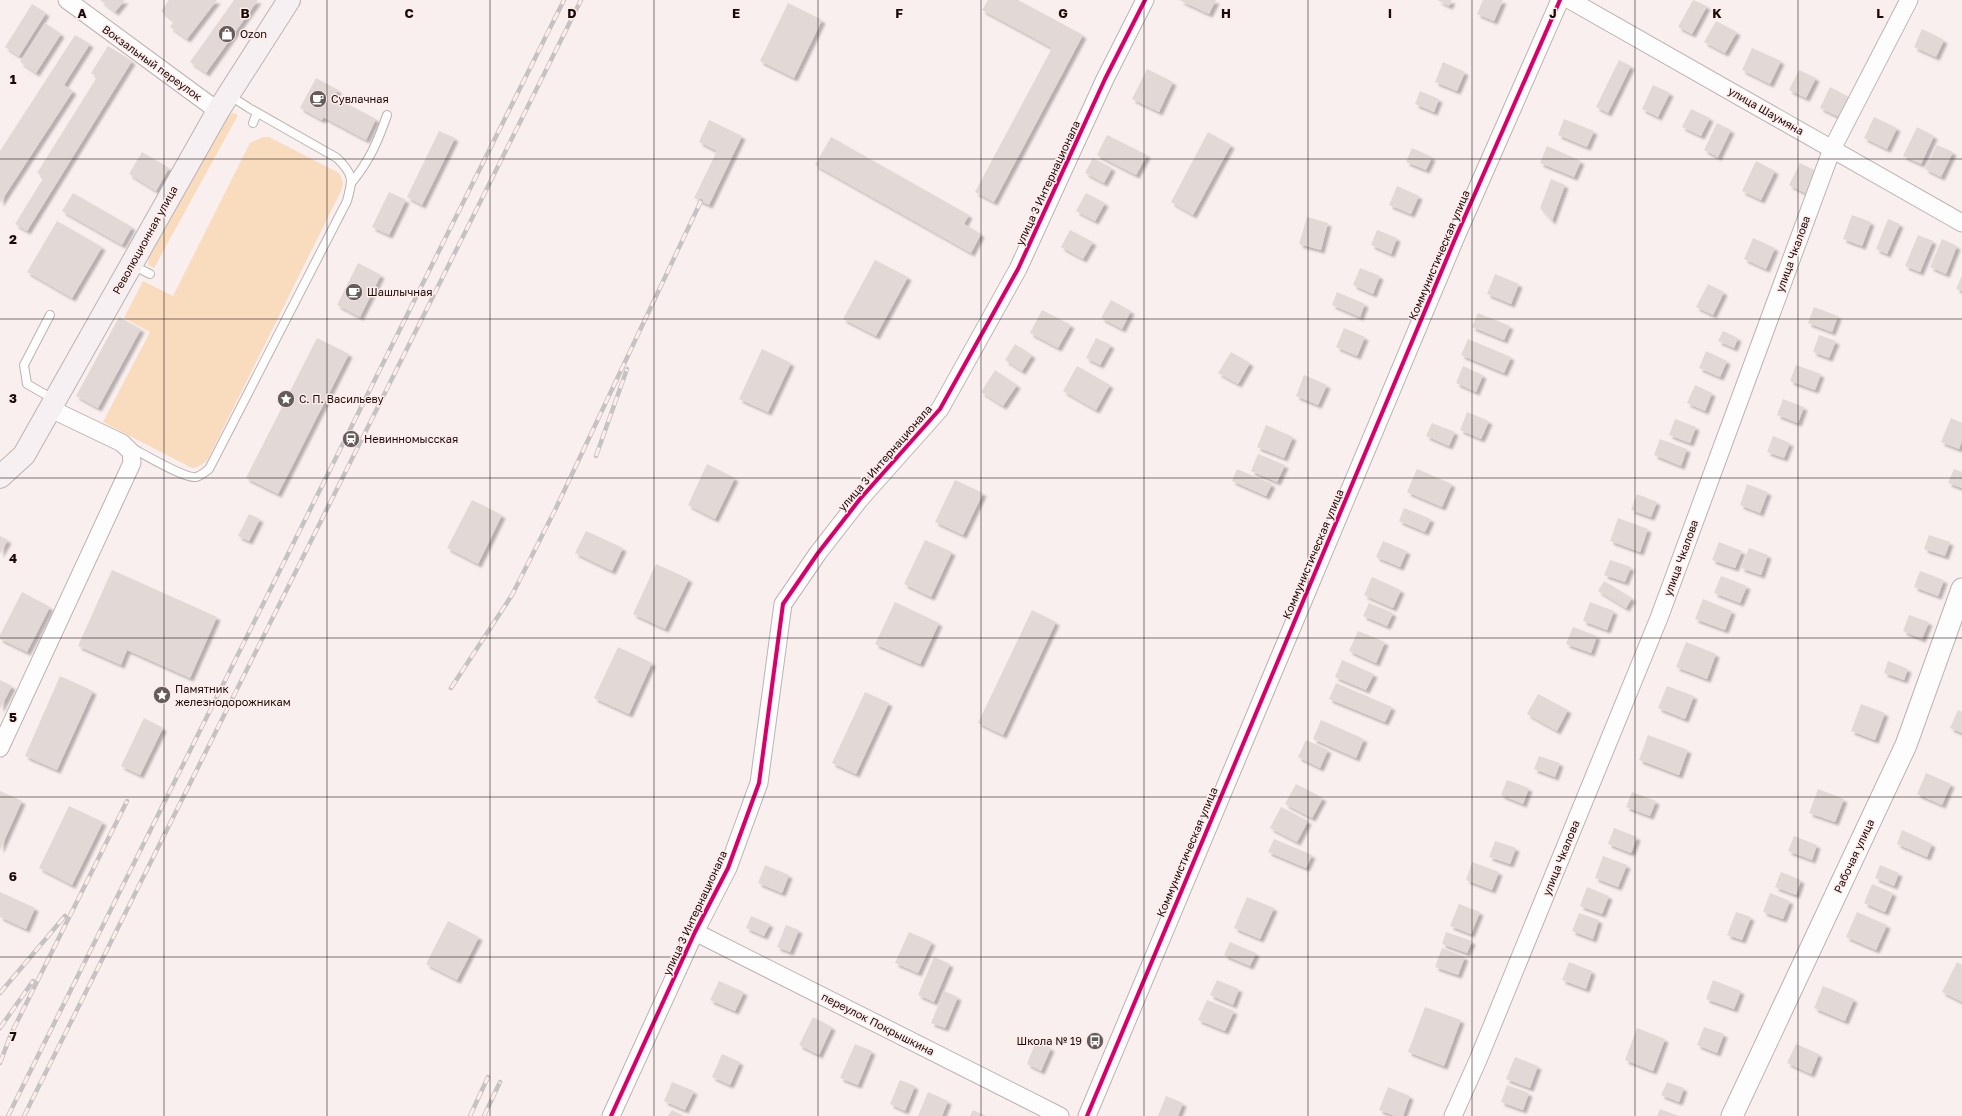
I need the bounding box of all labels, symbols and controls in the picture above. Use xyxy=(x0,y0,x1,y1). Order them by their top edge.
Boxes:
text: A xyxy=(77,5,87,21)
text: B xyxy=(240,5,250,21)
text: C xyxy=(404,5,414,21)
text: D xyxy=(567,5,577,21)
text: E xyxy=(732,5,740,21)
text: F xyxy=(895,5,903,21)
text: G xyxy=(1058,5,1068,21)
text: H xyxy=(1221,5,1231,21)
text: I xyxy=(1388,5,1392,21)
text: J xyxy=(1549,5,1557,21)
text: K xyxy=(1712,5,1722,21)
text: L xyxy=(1876,5,1884,21)
street label: Вокзальный переулок xyxy=(100,22,205,103)
shop icon: Ozon xyxy=(217,24,237,44)
place label: Ozon xyxy=(240,27,267,40)
text: 1 xyxy=(10,71,17,87)
street label: улица Шаумяна xyxy=(1726,84,1806,137)
cafe icon: Сувлачная xyxy=(308,89,328,109)
place label: Сувлачная xyxy=(331,92,389,105)
street label: улица 3 Интернационала xyxy=(1013,118,1082,247)
street label: Революционная улица xyxy=(109,183,180,296)
street label: Коммунистическая улица xyxy=(1405,188,1472,322)
street label: улица Чкалова xyxy=(1773,214,1812,294)
text: 2 xyxy=(9,231,17,247)
cafe icon: Шашлычная xyxy=(344,282,364,302)
place label: Шашлычная xyxy=(367,285,433,298)
place icon: С. П. Васильеву xyxy=(276,389,296,409)
text: 3 xyxy=(9,390,17,406)
place label: С. П. Васильеву xyxy=(299,392,384,405)
street label: улица 3 Интернационала xyxy=(835,402,934,513)
station icon: Невинномысская xyxy=(341,429,361,449)
place label: Невинномысская xyxy=(364,432,458,445)
street label: Коммунистическая улица xyxy=(1279,487,1346,621)
street label: улица Чкалова xyxy=(1661,518,1700,598)
text: 4 xyxy=(9,550,17,566)
place label: Памятник железнодорожникам xyxy=(175,682,291,708)
place icon: Памятник железнодорожникам xyxy=(152,685,172,705)
text: 5 xyxy=(9,709,17,725)
street label: Коммунистическая улица xyxy=(1153,785,1220,919)
street label: Рабочая улица xyxy=(1831,817,1876,895)
street label: улица Чкалова xyxy=(1539,818,1582,897)
street label: улица 3 Интернационала xyxy=(660,848,729,977)
text: 6 xyxy=(9,868,17,884)
street label: переулок Покрышкина xyxy=(820,989,937,1058)
text: 7 xyxy=(9,1028,17,1044)
bus stop icon: Школа № 19 xyxy=(1085,1031,1105,1051)
place label: Школа № 19 xyxy=(1017,1034,1082,1047)

